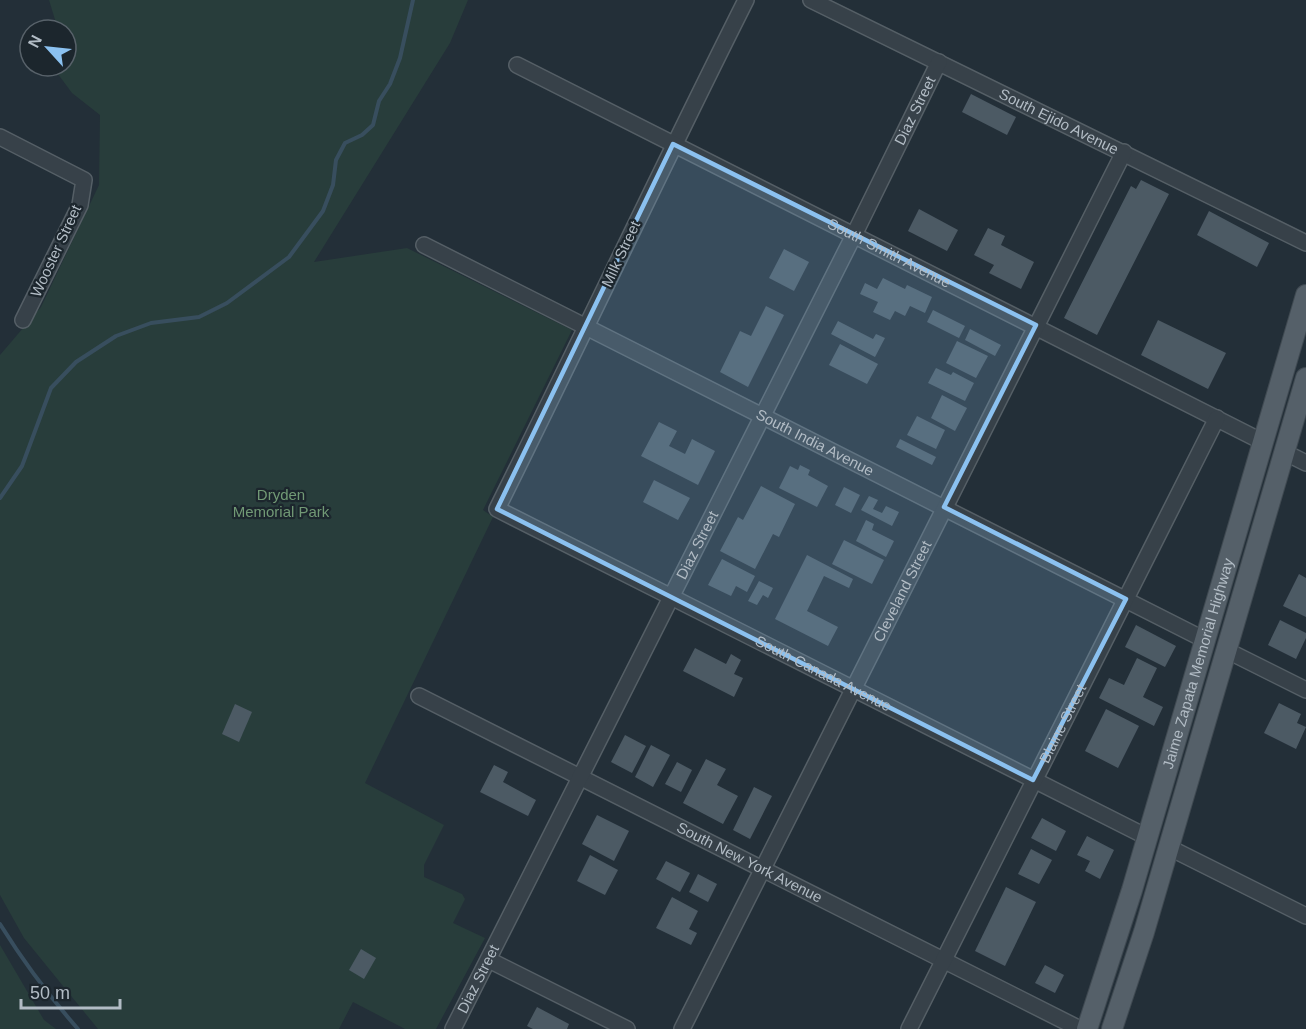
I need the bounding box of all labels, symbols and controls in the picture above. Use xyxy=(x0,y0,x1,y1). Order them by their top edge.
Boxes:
north arrow xyxy=(18,18,78,78)
text: N xyxy=(25,32,45,50)
street label: Diaz Street xyxy=(891,73,939,148)
street label: South Ejido Avenue xyxy=(997,85,1121,158)
street label: Wooster Street xyxy=(27,201,85,300)
street label: South Smith Avenue xyxy=(825,214,954,291)
street label: Milk Street xyxy=(598,217,644,289)
street label: South India Avenue xyxy=(753,405,877,479)
park label: Dryden Memorial Park xyxy=(233,486,330,520)
street label: Diaz Street xyxy=(673,507,722,582)
street label: Cleveland Street xyxy=(870,537,935,645)
street label: Jaime Zapata Memorial Highway xyxy=(1159,556,1237,771)
street label: South Canada Avenue xyxy=(753,632,894,715)
street label: Blaine Street xyxy=(1036,680,1090,766)
street label: South New York Avenue xyxy=(674,818,825,906)
street label: Diaz Street xyxy=(453,941,502,1016)
scale bar xyxy=(21,972,120,1010)
text: 50 m xyxy=(30,983,70,1003)

